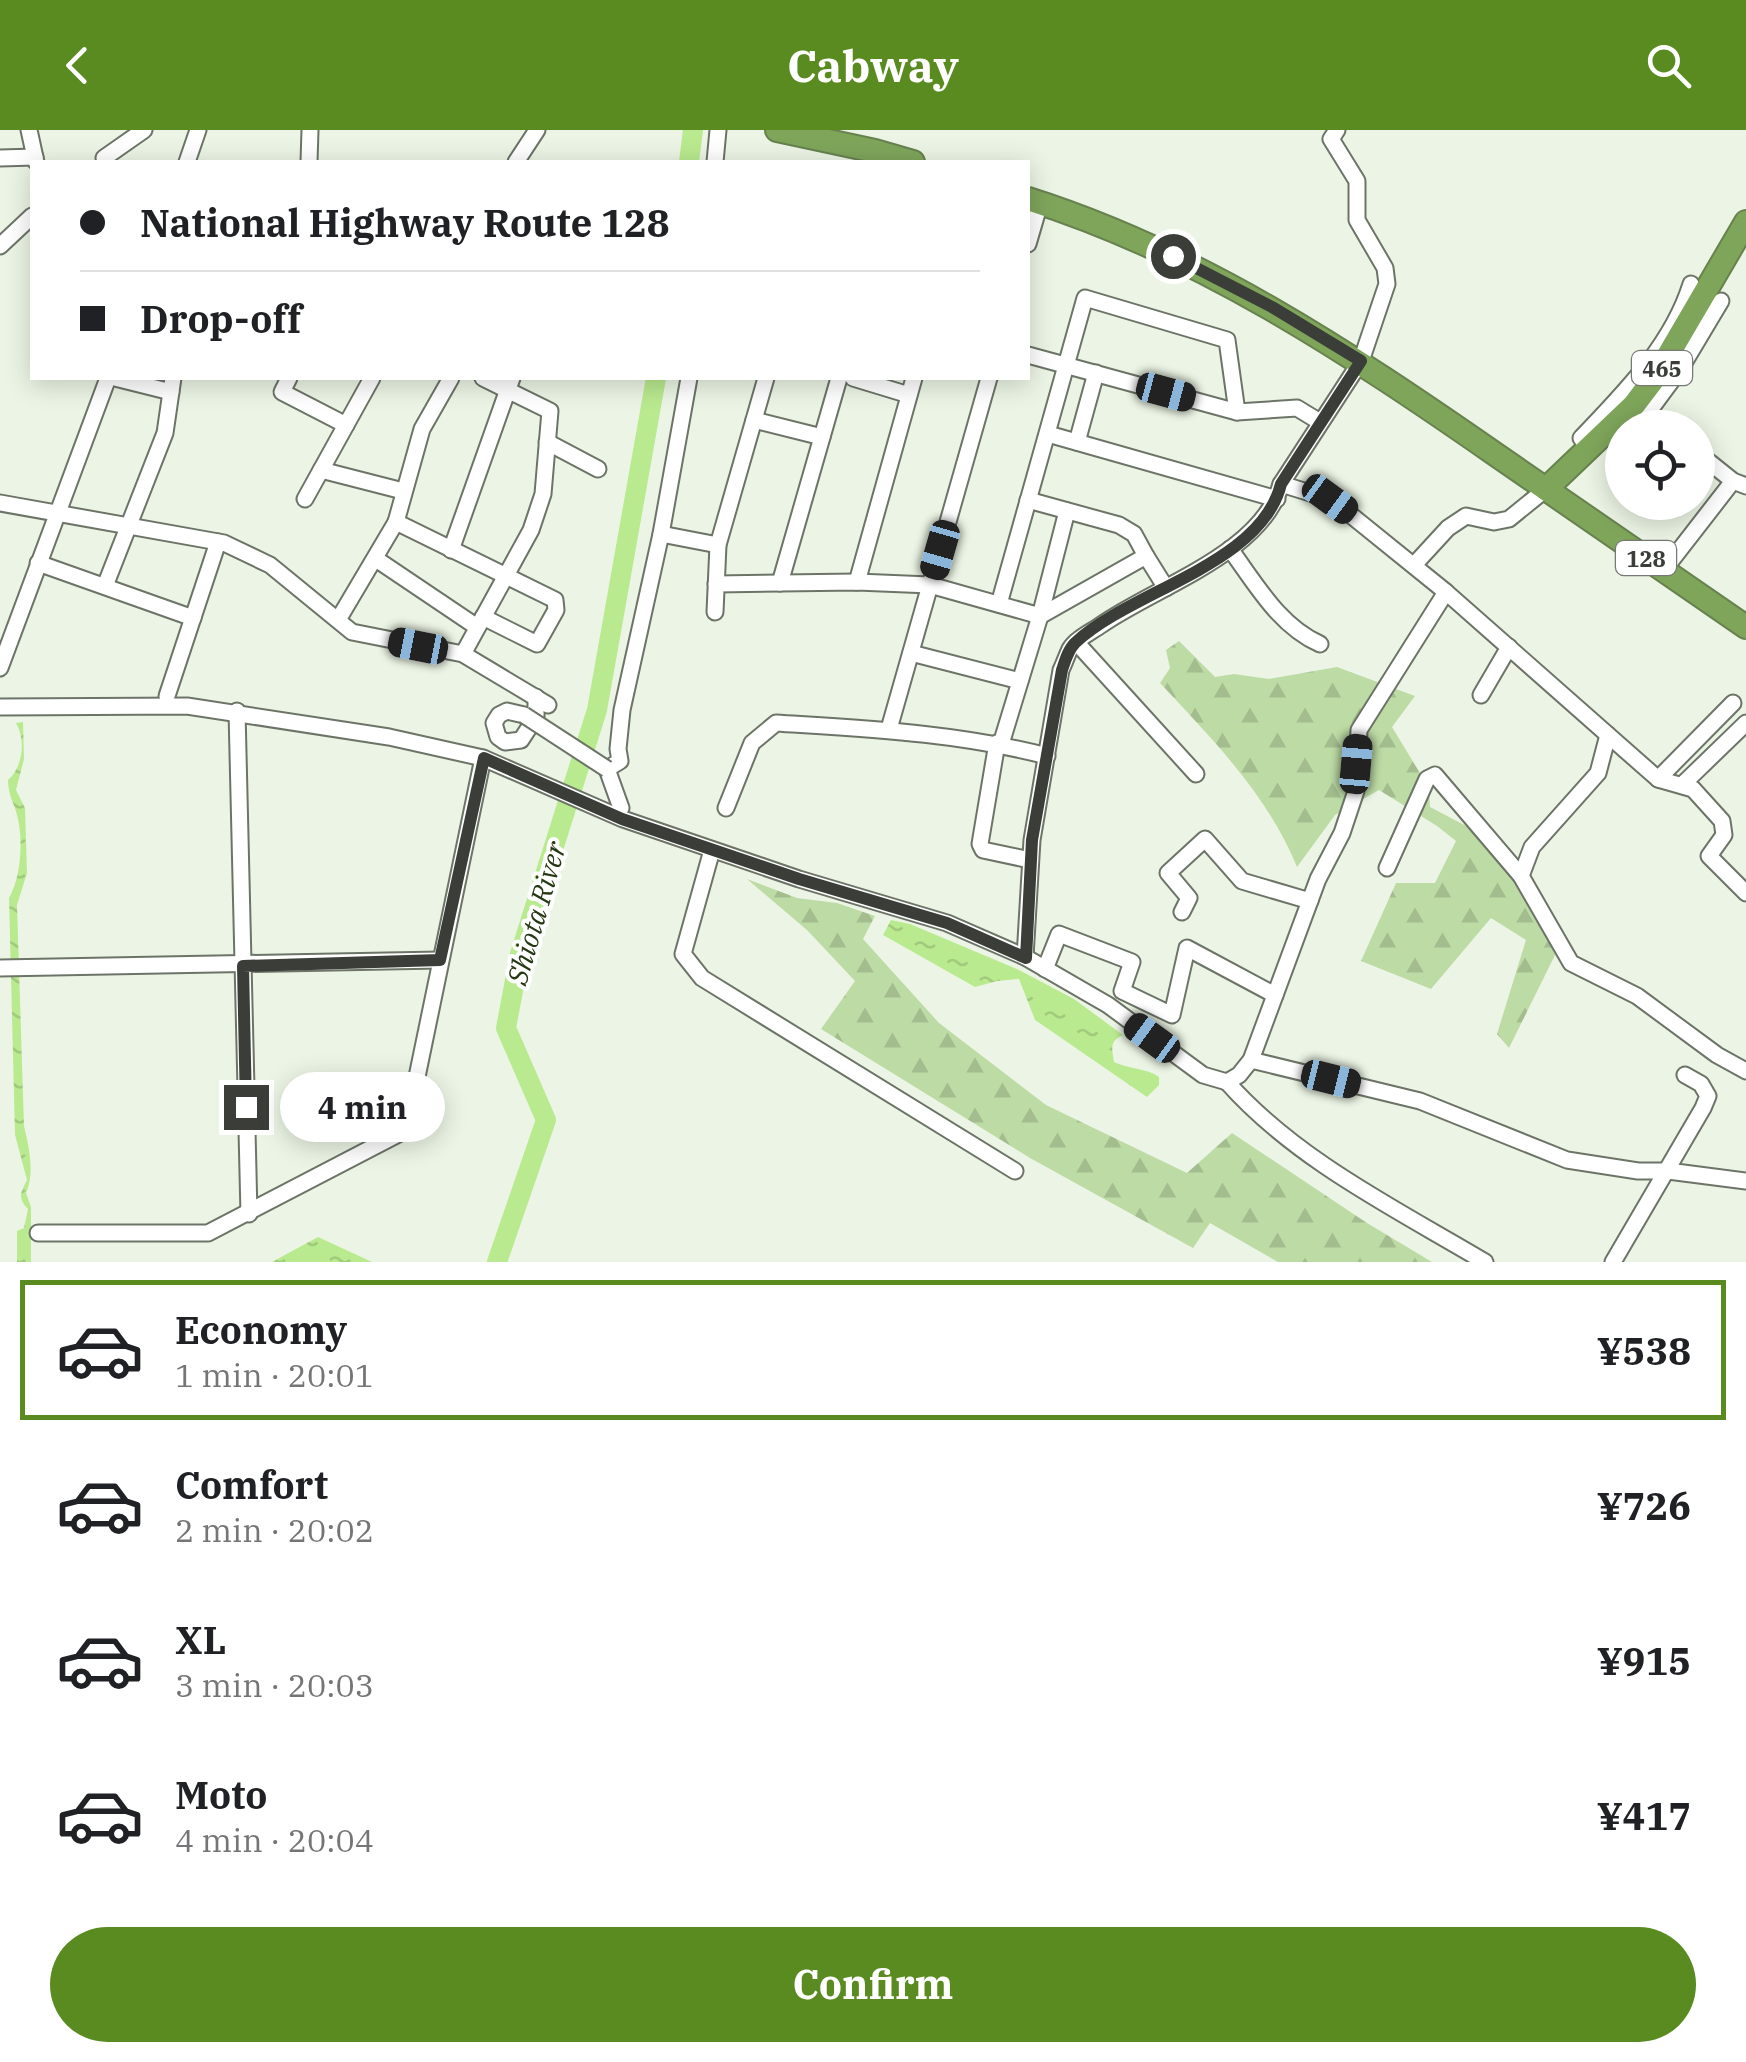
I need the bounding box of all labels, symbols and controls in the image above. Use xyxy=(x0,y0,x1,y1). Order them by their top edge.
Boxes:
text: Cabway xyxy=(787,36,959,94)
icon: back xyxy=(50,38,105,93)
icon: search xyxy=(1641,38,1696,93)
text: National Highway Route 128 xyxy=(140,198,670,247)
route start xyxy=(1151,234,1196,279)
text: Drop-off xyxy=(140,294,302,343)
road number: 465 xyxy=(1632,351,1692,385)
car xyxy=(1133,370,1199,414)
map controls xyxy=(1605,410,1715,520)
button: locate xyxy=(1605,410,1715,520)
car xyxy=(1297,469,1363,529)
car xyxy=(917,517,963,583)
road number: 128 xyxy=(1616,541,1676,575)
car xyxy=(386,626,450,666)
car xyxy=(1338,733,1374,795)
water label: Shiota River xyxy=(498,836,574,990)
car xyxy=(1119,1008,1185,1068)
car xyxy=(1298,1057,1364,1101)
callout: 4 min xyxy=(281,1072,446,1142)
route end xyxy=(224,1085,269,1130)
text: 4 min xyxy=(318,1086,407,1128)
icon: car xyxy=(55,1305,145,1395)
text: Economy xyxy=(175,1305,347,1354)
text: ¥538 xyxy=(1597,1326,1691,1375)
text: 1 min · 20:01 xyxy=(175,1354,374,1396)
icon: car xyxy=(55,1460,145,1550)
text: Comfort xyxy=(175,1460,328,1509)
text: ¥726 xyxy=(1597,1481,1691,1530)
text: 2 min · 20:02 xyxy=(175,1509,374,1551)
icon: car xyxy=(55,1615,145,1705)
text: XL xyxy=(175,1615,226,1664)
text: ¥915 xyxy=(1597,1636,1691,1685)
text: 3 min · 20:03 xyxy=(175,1664,374,1706)
icon: car xyxy=(55,1770,145,1860)
text: Moto xyxy=(175,1770,267,1819)
text: ¥417 xyxy=(1597,1791,1691,1840)
text: 4 min · 20:04 xyxy=(175,1819,374,1861)
button: Confirm xyxy=(50,1927,1696,2042)

